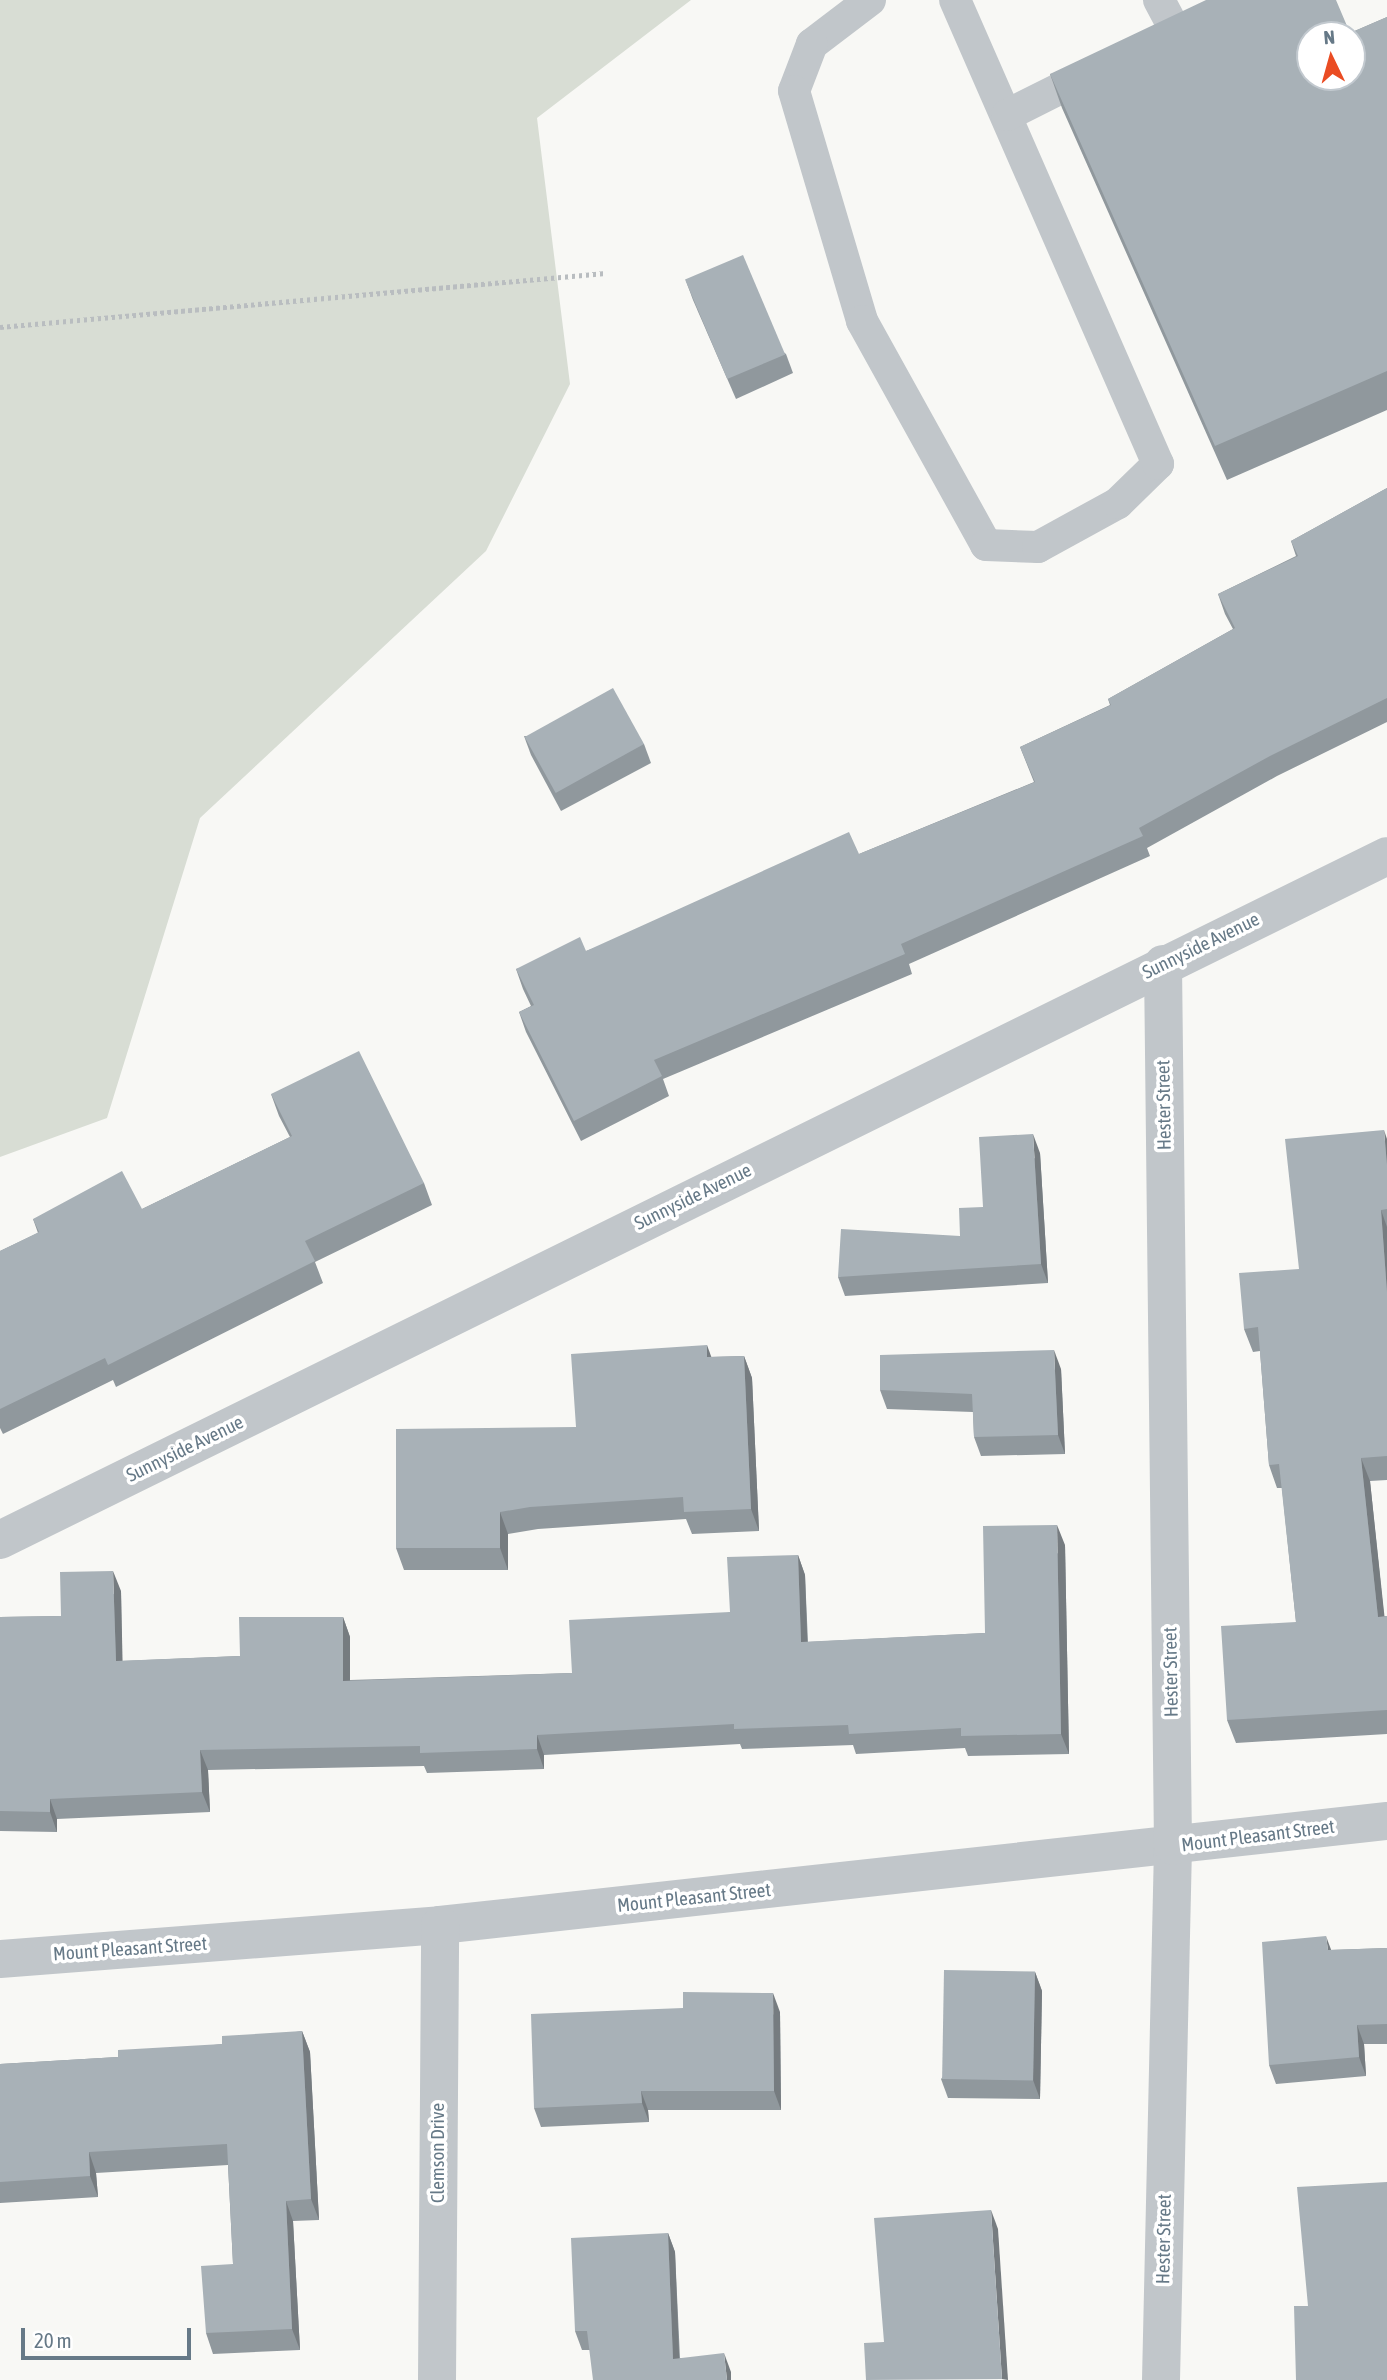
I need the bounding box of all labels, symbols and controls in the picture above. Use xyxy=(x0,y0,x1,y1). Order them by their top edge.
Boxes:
north arrow xyxy=(1296,21,1366,91)
text: N xyxy=(1323,26,1336,49)
street label: Sunnyside Avenue xyxy=(1139,908,1263,984)
street label: Hester Street xyxy=(1152,1060,1176,1150)
street label: Sunnyside Avenue xyxy=(631,1159,755,1235)
street label: Sunnyside Avenue xyxy=(123,1411,247,1487)
street label: Hester Street xyxy=(1159,1627,1183,1717)
street label: Mount Pleasant Street xyxy=(1180,1815,1336,1857)
street label: Mount Pleasant Street xyxy=(616,1879,772,1917)
street label: Mount Pleasant Street xyxy=(52,1932,208,1966)
street label: Clemson Drive xyxy=(427,2103,449,2203)
street label: Hester Street xyxy=(1152,2194,1176,2284)
scale bar xyxy=(24,2314,194,2358)
text: 20 m xyxy=(34,2328,72,2352)

